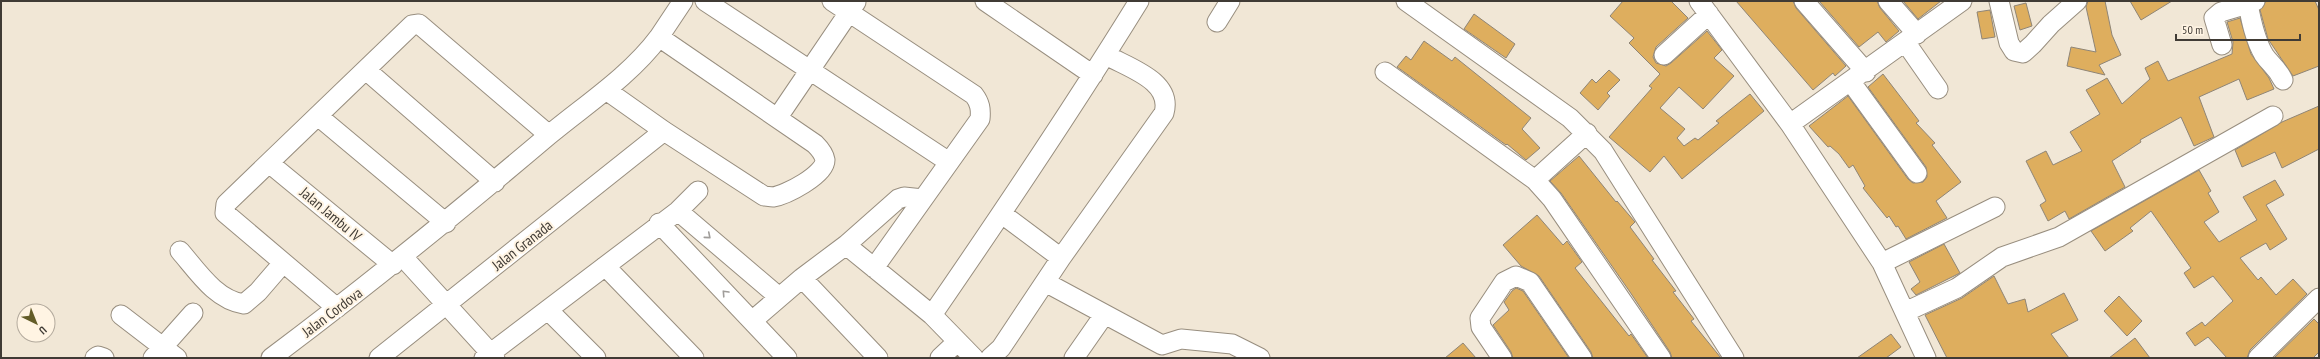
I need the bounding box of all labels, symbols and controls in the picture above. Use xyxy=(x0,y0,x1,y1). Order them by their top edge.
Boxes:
scale bar xyxy=(2176,16,2300,42)
text: 50 m xyxy=(2182,22,2203,37)
street label: Jalan Jambu IV xyxy=(295,182,366,245)
street label: Jalan Granada xyxy=(487,216,556,275)
one-way arrow xyxy=(703,232,710,239)
street label: Jalan Cordova xyxy=(297,283,366,341)
one-way arrow xyxy=(722,290,730,298)
north arrow xyxy=(16,303,56,343)
text: U xyxy=(36,323,50,338)

